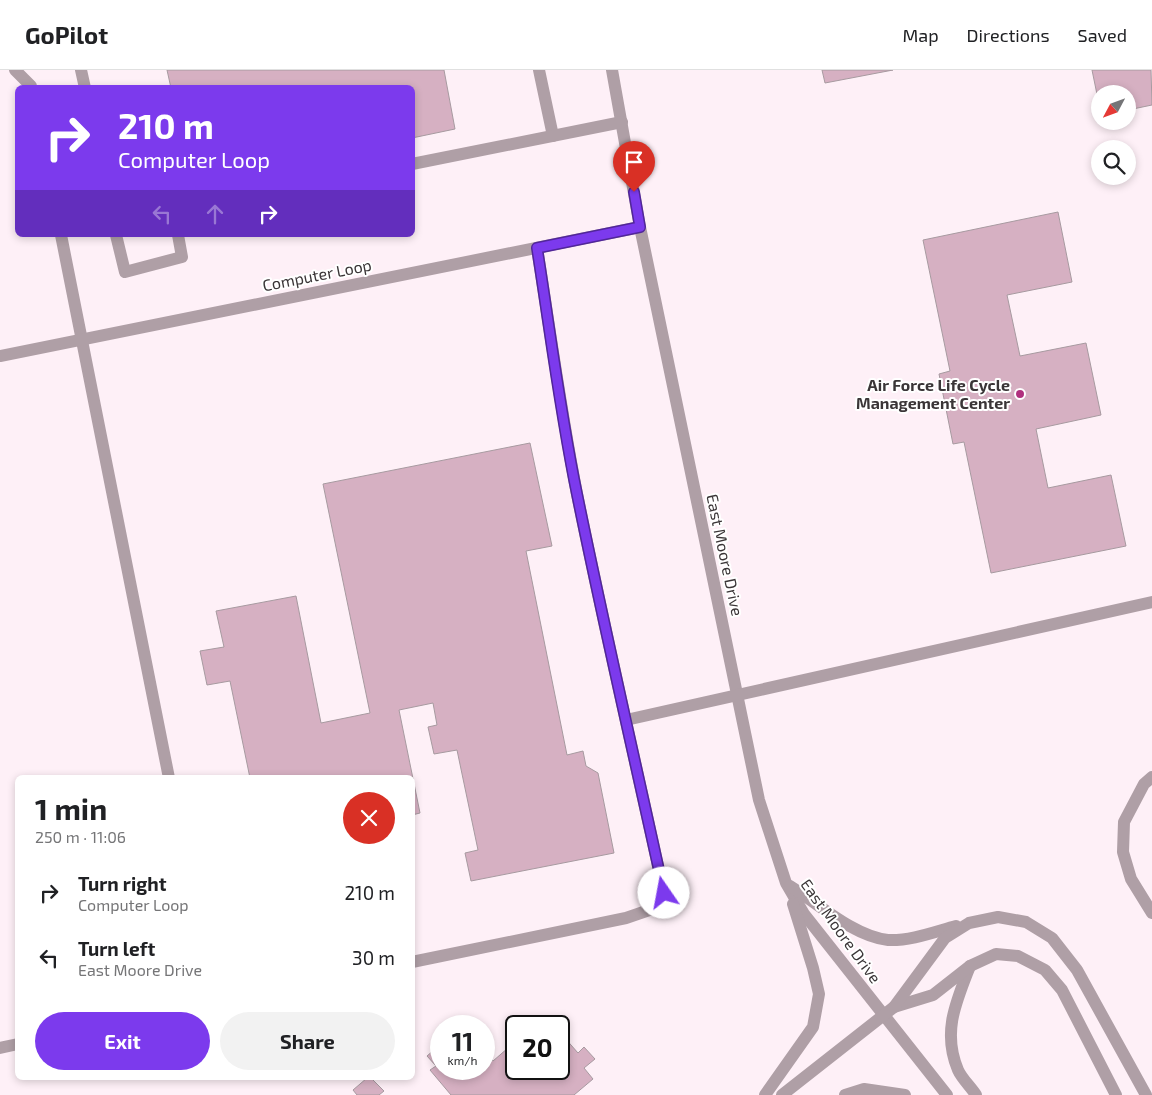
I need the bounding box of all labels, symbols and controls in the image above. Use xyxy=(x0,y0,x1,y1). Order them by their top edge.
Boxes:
text: GoPilot xyxy=(25,20,108,49)
text: Map xyxy=(902,24,939,46)
text: Directions xyxy=(967,24,1050,46)
text: Saved xyxy=(1078,24,1127,46)
north arrow xyxy=(1091,85,1136,130)
map controls xyxy=(1091,85,1136,185)
text: 210 m xyxy=(118,104,214,146)
icon: right xyxy=(35,105,100,170)
button: search xyxy=(1091,140,1136,185)
pin xyxy=(613,141,655,192)
text: Computer Loop xyxy=(118,146,270,172)
icon: arrive xyxy=(620,148,648,176)
icon: left xyxy=(148,200,176,228)
icon: ahead xyxy=(201,200,229,228)
icon: right xyxy=(254,200,282,228)
street label: Computer Loop xyxy=(261,255,373,294)
place label: Air Force Life Cycle Management Center xyxy=(856,375,1010,412)
marker: Air Force Life Cycle Management Center xyxy=(1014,388,1026,400)
street label: East Moore Drive xyxy=(703,492,748,618)
text: 1 min xyxy=(35,790,107,826)
button: close xyxy=(343,792,395,844)
text: 250 m · 11:06 xyxy=(35,827,126,846)
position arrow xyxy=(637,866,689,918)
text: Turn right xyxy=(78,872,166,895)
street label: East Moore Drive xyxy=(797,875,886,986)
icon: right xyxy=(35,879,63,907)
text: 210 m xyxy=(344,881,395,904)
text: Computer Loop xyxy=(78,895,189,914)
text: Turn left xyxy=(78,937,155,960)
icon: left xyxy=(35,944,63,972)
text: 30 m xyxy=(352,946,395,969)
text: East Moore Drive xyxy=(78,960,202,979)
button: Exit xyxy=(35,1012,210,1070)
button: Share xyxy=(220,1012,395,1070)
speed limit sign: 20 xyxy=(505,1015,570,1080)
text: 11 xyxy=(452,1026,473,1056)
text: km/h xyxy=(448,1053,477,1067)

